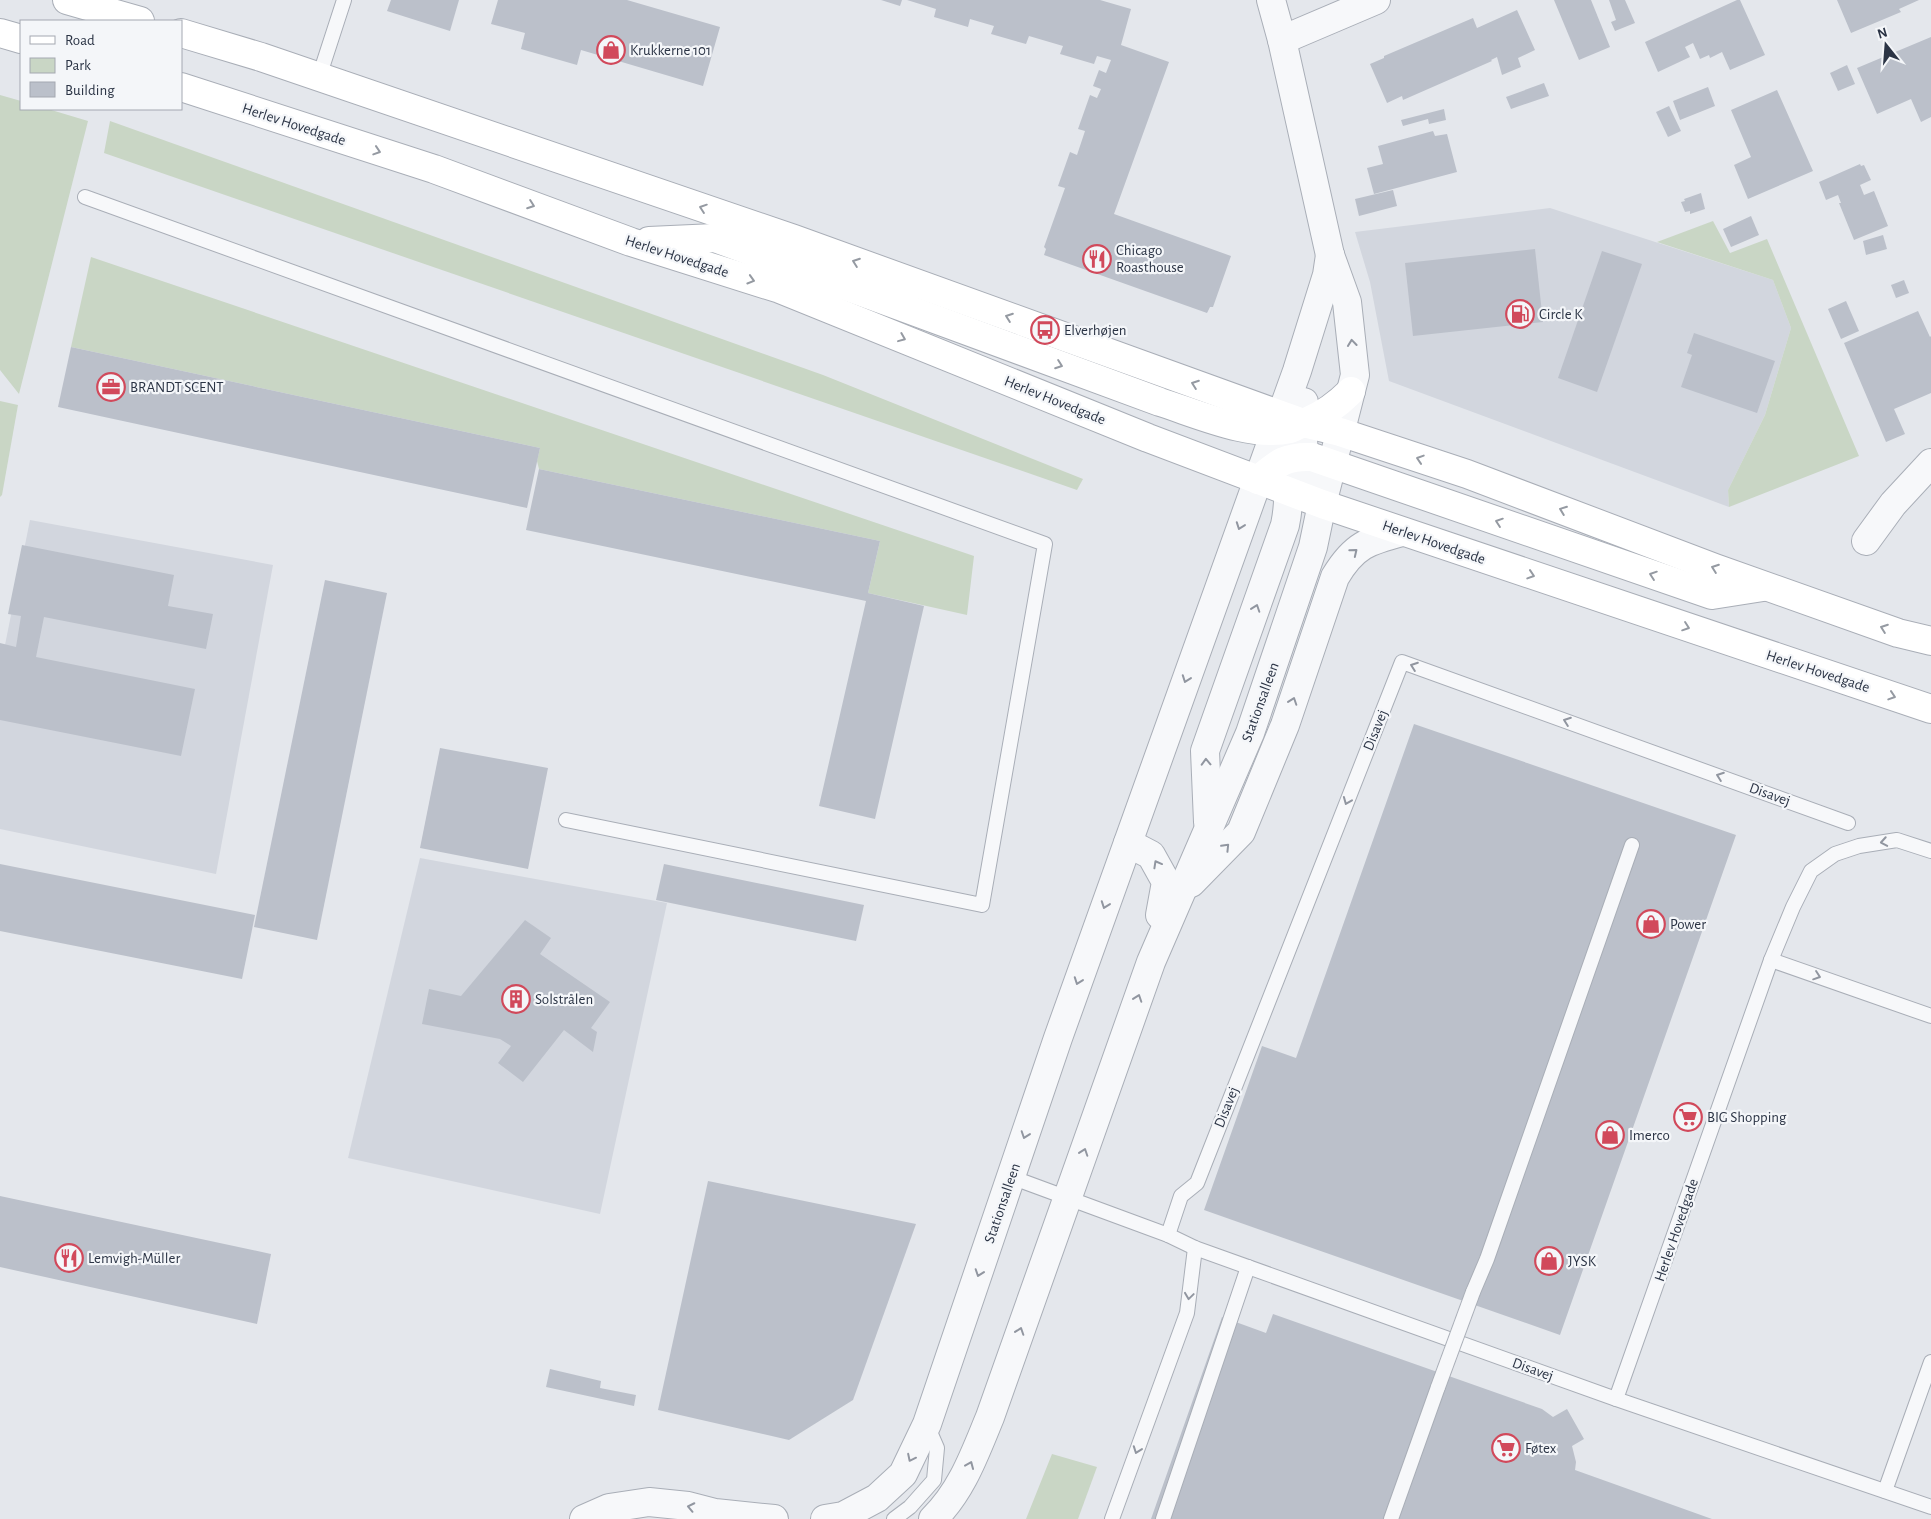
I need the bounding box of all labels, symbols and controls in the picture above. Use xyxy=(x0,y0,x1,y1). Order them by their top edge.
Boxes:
legend xyxy=(20,20,182,110)
north arrow xyxy=(1861,20,1911,70)
text: N xyxy=(1876,25,1889,42)
text: Road xyxy=(65,33,95,48)
shop icon: Krukkerne 101 xyxy=(596,35,626,65)
place label: Krukkerne 101 xyxy=(630,43,711,58)
text: Park xyxy=(65,58,91,73)
text: Building xyxy=(65,83,115,98)
street label: Herlev Hovedgade xyxy=(240,101,348,148)
one-way arrow xyxy=(373,145,381,155)
one-way arrow xyxy=(526,199,534,209)
one-way arrow xyxy=(699,204,707,214)
street label: Herlev Hovedgade xyxy=(623,233,731,280)
place label: Chicago Roasthouse xyxy=(1116,243,1184,275)
restaurant icon: Chicago Roasthouse xyxy=(1082,244,1112,274)
one-way arrow xyxy=(852,258,861,268)
one-way arrow xyxy=(746,274,754,284)
fuel station icon: Circle K xyxy=(1505,299,1535,329)
place label: Circle K xyxy=(1539,307,1583,322)
one-way arrow xyxy=(1005,313,1014,323)
bus stop icon: Elverhøjen xyxy=(1030,315,1060,345)
place label: Elverhøjen xyxy=(1064,323,1127,338)
one-way arrow xyxy=(897,332,906,342)
one-way arrow xyxy=(1346,338,1357,346)
one-way arrow xyxy=(1054,359,1063,369)
office icon: BRANDT SCENT xyxy=(96,372,126,402)
street label: Herlev Hovedgade xyxy=(1002,373,1108,428)
place label: BRANDT SCENT xyxy=(130,380,224,395)
one-way arrow xyxy=(1191,380,1200,390)
one-way arrow xyxy=(1417,454,1425,464)
one-way arrow xyxy=(1559,506,1568,516)
street label: Herlev Hovedgade xyxy=(1380,518,1487,567)
one-way arrow xyxy=(1495,518,1504,528)
one-way arrow xyxy=(1236,521,1246,530)
one-way arrow xyxy=(1349,549,1358,558)
one-way arrow xyxy=(1711,564,1719,574)
one-way arrow xyxy=(1527,569,1535,579)
one-way arrow xyxy=(1649,571,1658,581)
one-way arrow xyxy=(1250,605,1260,613)
one-way arrow xyxy=(1681,621,1689,631)
one-way arrow xyxy=(1880,624,1889,634)
street label: Herlev Hovedgade xyxy=(1764,648,1872,695)
street label: Stationsalleen xyxy=(1239,660,1282,744)
one-way arrow xyxy=(1410,662,1419,672)
one-way arrow xyxy=(1182,674,1192,683)
one-way arrow xyxy=(1887,690,1896,700)
one-way arrow xyxy=(1287,697,1297,705)
street label: Disavej xyxy=(1361,708,1390,753)
one-way arrow xyxy=(1563,717,1572,727)
one-way arrow xyxy=(1201,758,1211,766)
one-way arrow xyxy=(1716,772,1725,782)
street label: Disavej xyxy=(1747,780,1792,809)
one-way arrow xyxy=(1343,796,1353,805)
one-way arrow xyxy=(1880,836,1889,846)
one-way arrow xyxy=(1220,844,1229,853)
one-way arrow xyxy=(1153,861,1163,870)
one-way arrow xyxy=(1101,901,1111,909)
shop icon: Power xyxy=(1636,909,1666,939)
place label: Power xyxy=(1670,917,1706,932)
one-way arrow xyxy=(1812,970,1821,980)
one-way arrow xyxy=(1074,977,1084,985)
building icon: Solstrålen xyxy=(501,984,531,1014)
place label: Solstrålen xyxy=(535,992,593,1007)
one-way arrow xyxy=(1132,995,1142,1003)
street label: Disavej xyxy=(1212,1085,1241,1130)
supermarket icon: BIG Shopping xyxy=(1673,1102,1703,1132)
place label: BIG Shopping xyxy=(1707,1110,1787,1125)
shop icon: Imerco xyxy=(1595,1120,1625,1150)
place label: Imerco xyxy=(1629,1128,1670,1143)
one-way arrow xyxy=(1021,1130,1031,1139)
one-way arrow xyxy=(1078,1148,1088,1156)
street label: Stationsalleen xyxy=(982,1161,1023,1245)
street label: Herlev Hovedgade xyxy=(1652,1177,1701,1284)
restaurant icon: Lemvigh-Müller xyxy=(54,1243,84,1273)
shop icon: JYSK xyxy=(1534,1246,1564,1276)
place label: Lemvigh-Müller xyxy=(88,1251,180,1266)
place label: JYSK xyxy=(1568,1254,1597,1269)
one-way arrow xyxy=(974,1268,984,1276)
one-way arrow xyxy=(1184,1292,1195,1300)
one-way arrow xyxy=(1015,1327,1025,1336)
street label: Disavej xyxy=(1510,1355,1555,1384)
supermarket icon: Føtex xyxy=(1491,1433,1521,1463)
place label: Føtex xyxy=(1525,1441,1557,1456)
one-way arrow xyxy=(1133,1445,1143,1453)
one-way arrow xyxy=(907,1453,917,1462)
one-way arrow xyxy=(964,1461,974,1470)
one-way arrow xyxy=(687,1502,696,1513)

